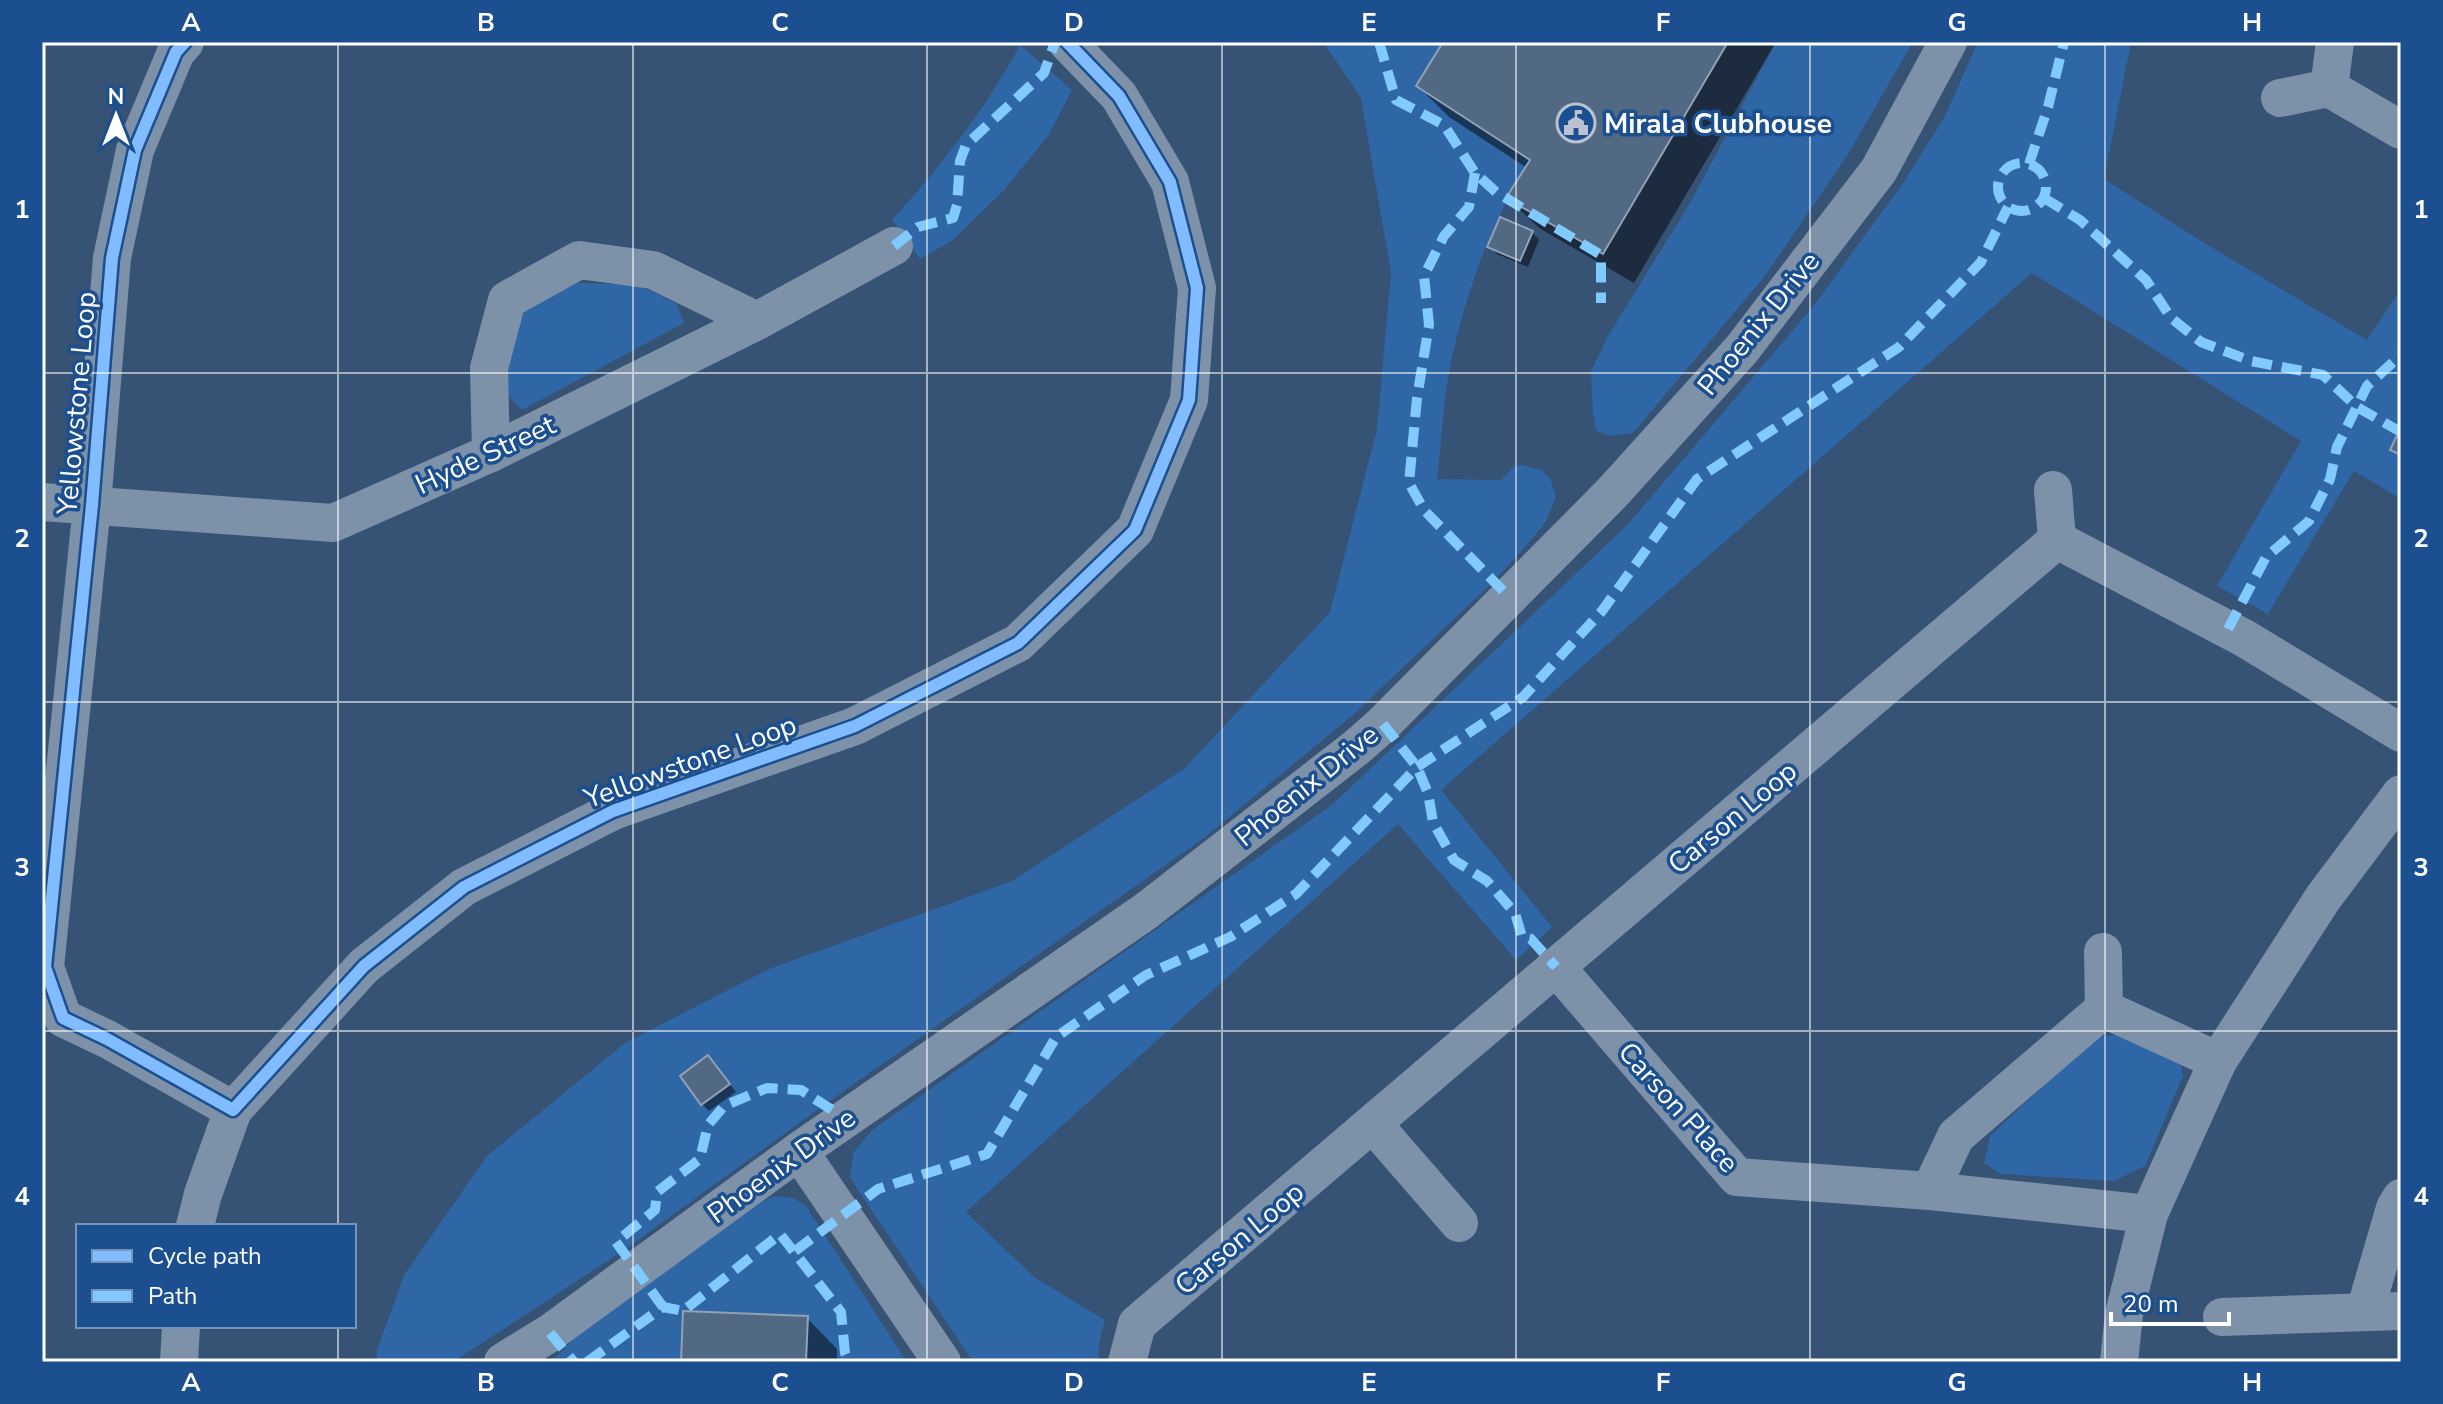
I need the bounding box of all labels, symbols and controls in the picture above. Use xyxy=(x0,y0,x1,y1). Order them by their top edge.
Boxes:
text: A xyxy=(181,5,201,40)
text: B xyxy=(477,5,495,40)
text: C xyxy=(771,5,789,40)
text: D xyxy=(1064,5,1084,40)
text: E xyxy=(1361,5,1377,40)
text: F xyxy=(1656,5,1670,40)
text: G xyxy=(1947,5,1967,40)
text: H xyxy=(2242,5,2262,40)
north arrow xyxy=(76,76,156,156)
text: N xyxy=(108,82,124,112)
public building icon: Mirala Clubhouse xyxy=(1555,102,1597,144)
place label: Mirala Clubhouse xyxy=(1604,105,1832,143)
text: 1 xyxy=(14,192,30,227)
text: 1 xyxy=(2413,192,2429,227)
street label: Phoenix Drive xyxy=(1689,244,1829,404)
street label: Yellowstone Loop xyxy=(48,290,106,517)
street label: Hyde Street xyxy=(409,406,562,504)
text: 2 xyxy=(14,521,30,556)
text: 2 xyxy=(2413,521,2429,556)
street label: Yellowstone Loop xyxy=(578,706,802,818)
street label: Phoenix Drive xyxy=(1227,716,1387,856)
street label: Carson Loop xyxy=(1660,753,1805,883)
text: 3 xyxy=(14,850,30,885)
text: 3 xyxy=(2413,850,2429,885)
street label: Carson Place xyxy=(1609,1034,1747,1181)
street label: Phoenix Drive xyxy=(700,1099,863,1233)
street label: Carson Loop xyxy=(1167,1174,1312,1304)
text: 4 xyxy=(14,1179,30,1214)
text: 4 xyxy=(2413,1179,2429,1214)
legend xyxy=(76,1224,356,1328)
text: Cycle path xyxy=(148,1240,262,1272)
scale bar xyxy=(2111,1276,2229,1326)
text: Path xyxy=(148,1280,197,1312)
text: 20 m xyxy=(2123,1288,2179,1320)
text: A xyxy=(181,1365,201,1400)
text: B xyxy=(477,1365,495,1400)
text: C xyxy=(771,1365,789,1400)
text: D xyxy=(1064,1365,1084,1400)
text: E xyxy=(1361,1365,1377,1400)
text: F xyxy=(1656,1365,1670,1400)
text: G xyxy=(1947,1365,1967,1400)
text: H xyxy=(2242,1365,2262,1400)

